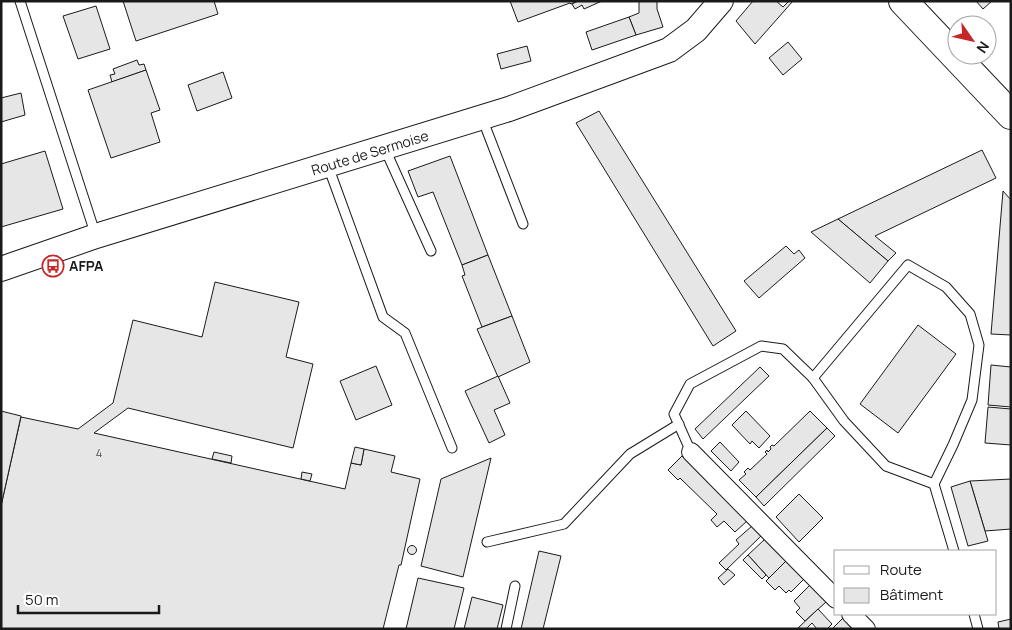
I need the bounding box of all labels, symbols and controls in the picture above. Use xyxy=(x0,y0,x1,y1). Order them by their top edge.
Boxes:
north arrow xyxy=(947,15,997,65)
text: N xyxy=(973,38,994,57)
street label: Route de Sermoise xyxy=(309,126,431,179)
bus stop icon: AFPA xyxy=(41,254,65,278)
place label: AFPA xyxy=(69,256,104,275)
house number: 4 xyxy=(96,445,102,460)
legend xyxy=(834,550,997,615)
text: Route xyxy=(880,559,922,580)
scale bar xyxy=(18,582,159,614)
text: Bâtiment xyxy=(880,584,943,605)
text: 50 m xyxy=(25,589,59,610)

